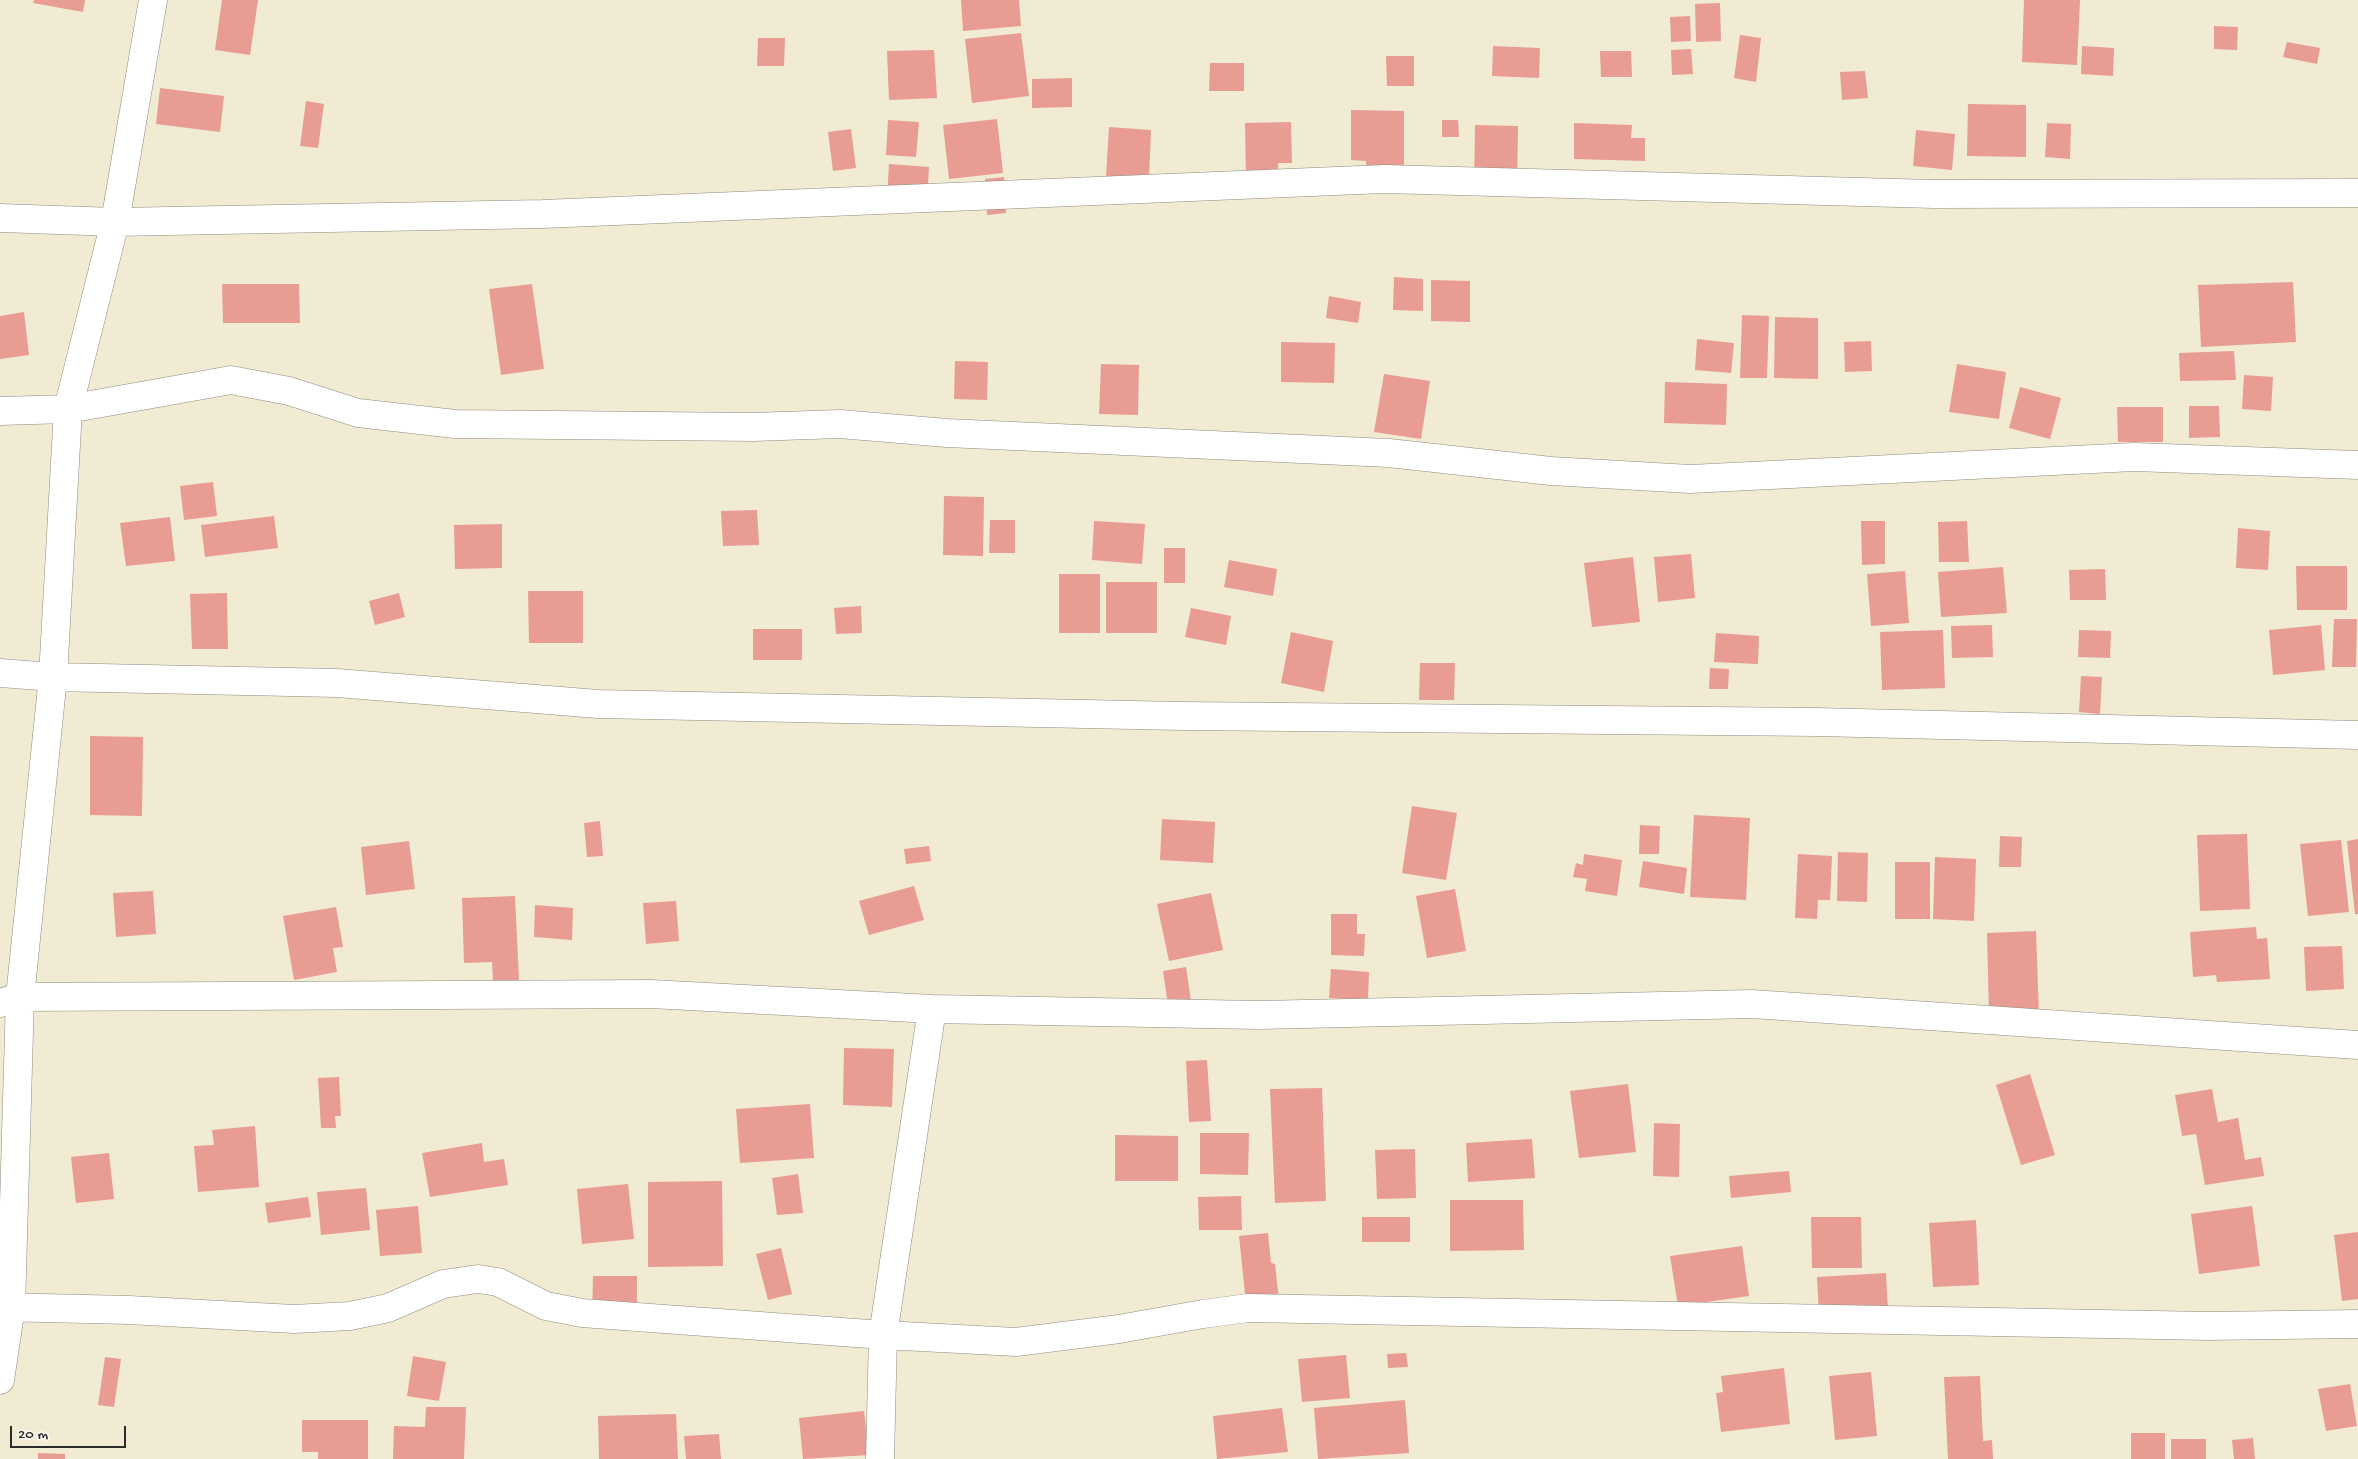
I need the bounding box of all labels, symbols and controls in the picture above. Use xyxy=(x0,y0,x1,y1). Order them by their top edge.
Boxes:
scale bar xyxy=(12,1416,129,1448)
text: 20 m xyxy=(18,1426,48,1444)

